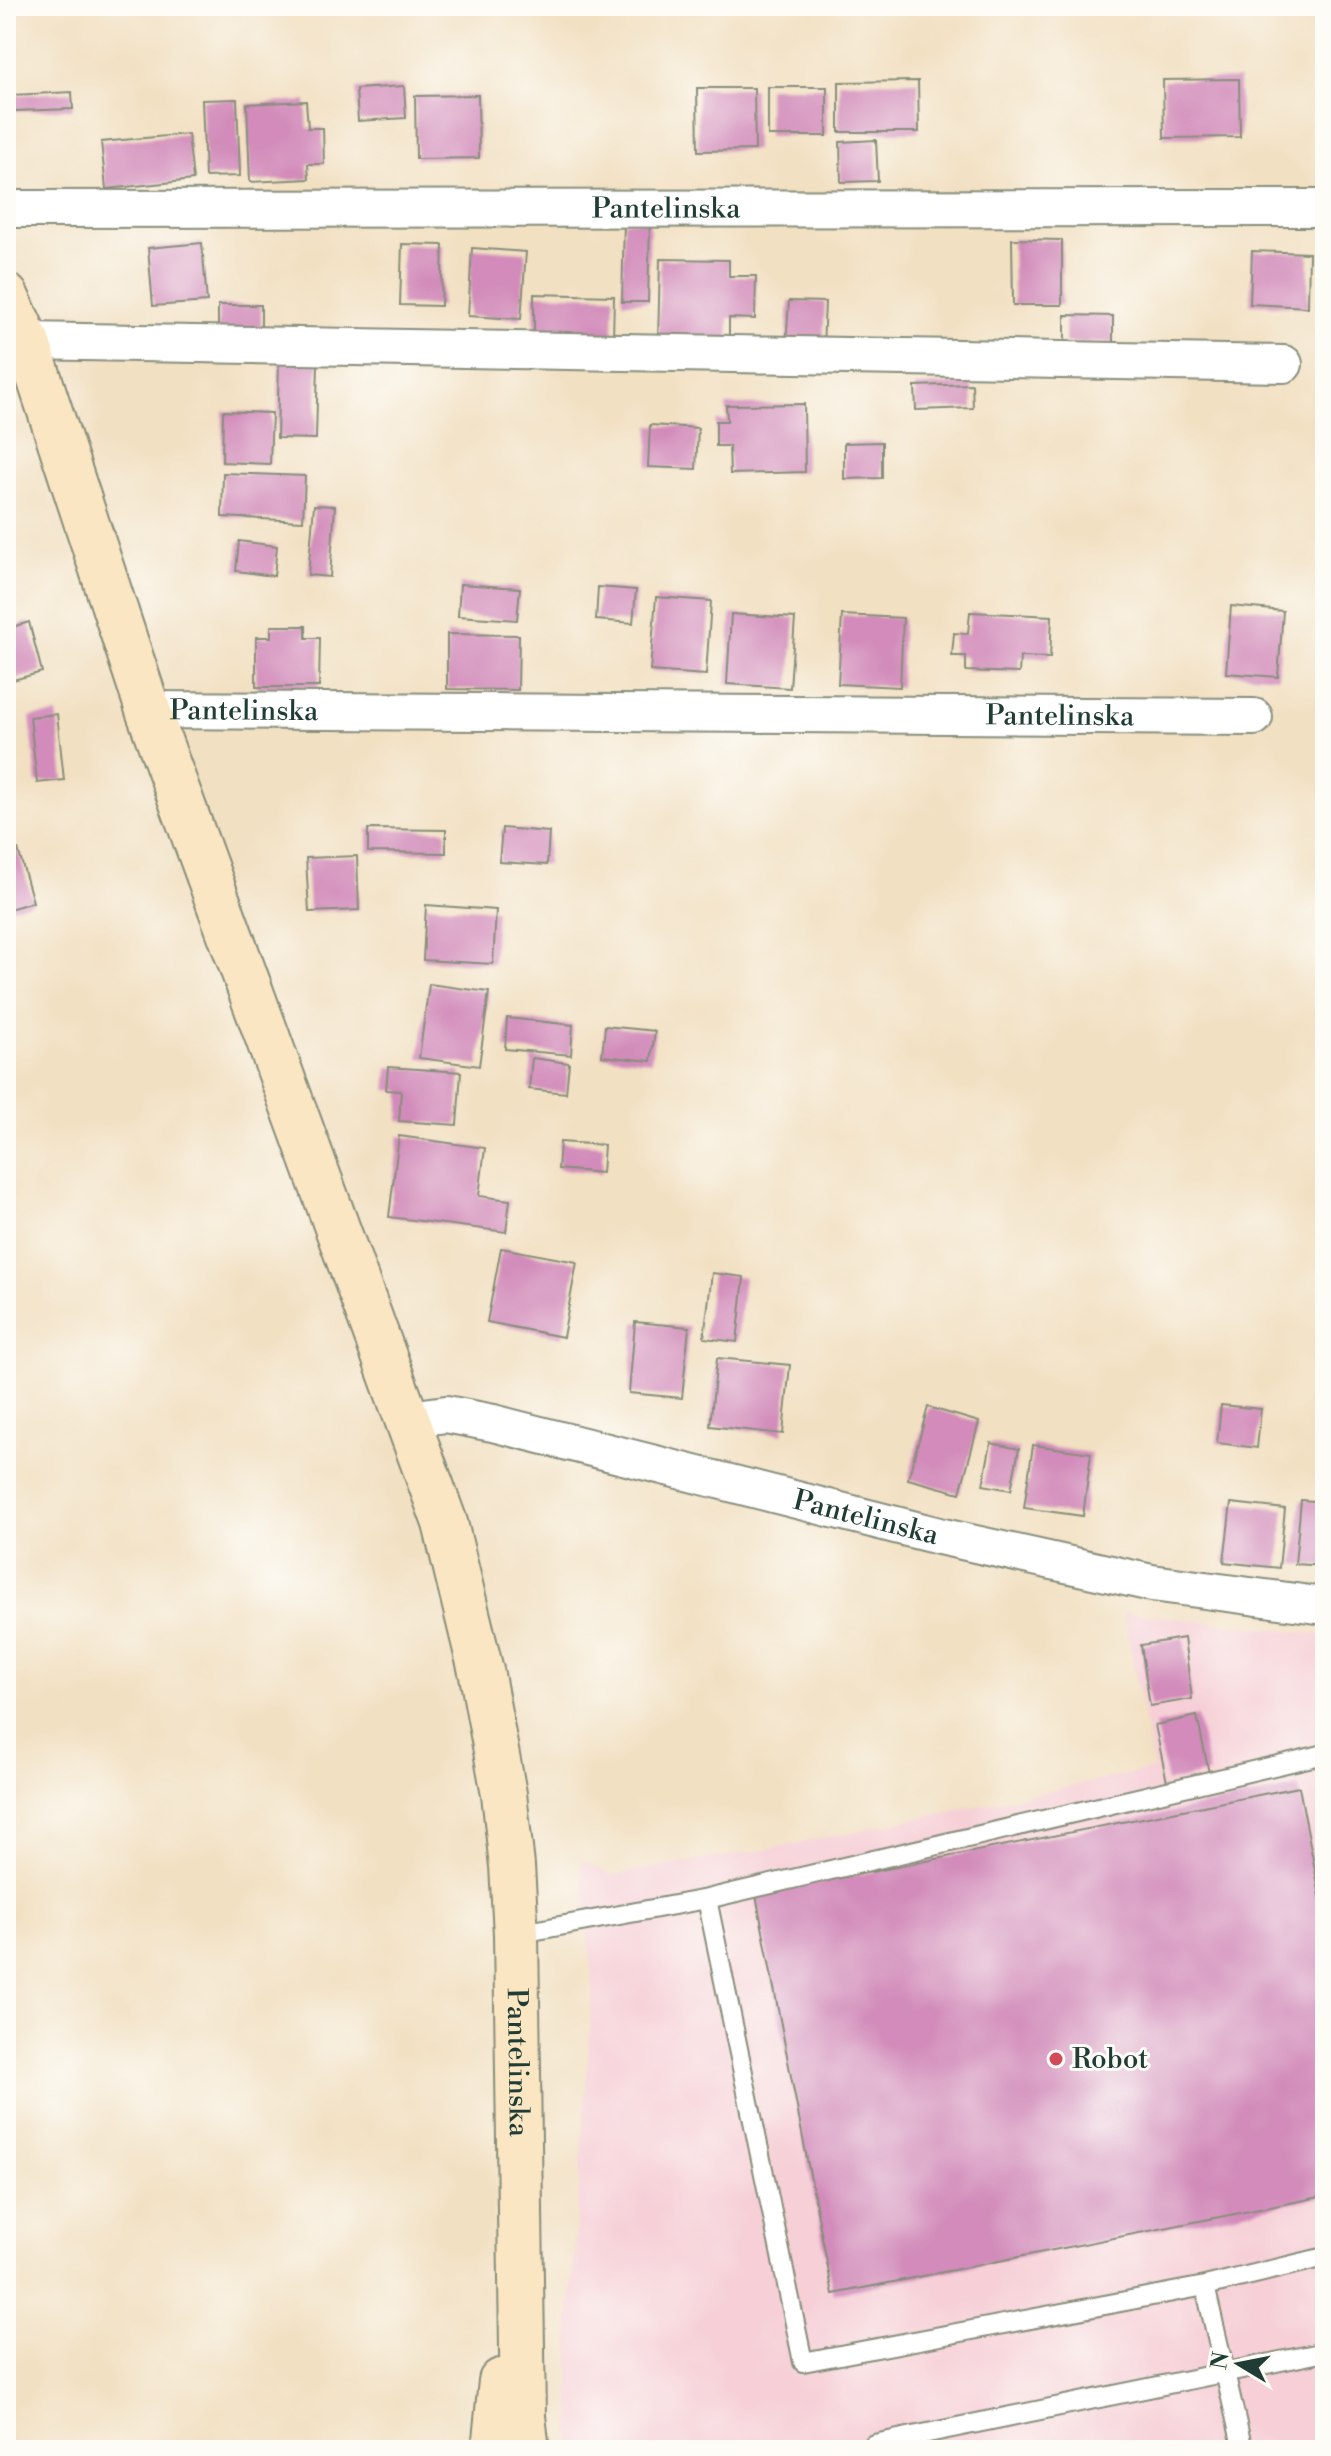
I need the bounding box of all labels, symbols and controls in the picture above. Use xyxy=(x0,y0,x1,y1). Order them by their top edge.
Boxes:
street label: Pantelinska xyxy=(592,191,741,226)
street label: Pantelinska xyxy=(170,693,319,729)
street label: Pantelinska xyxy=(986,698,1135,734)
street label: Pantelinska xyxy=(790,1482,943,1553)
street label: Pantelinska xyxy=(499,1988,536,2138)
place label: Robot xyxy=(1072,2042,1148,2077)
marker: Robot xyxy=(1047,2050,1065,2068)
north arrow xyxy=(1199,2324,1279,2404)
text: N xyxy=(1206,2349,1236,2372)

